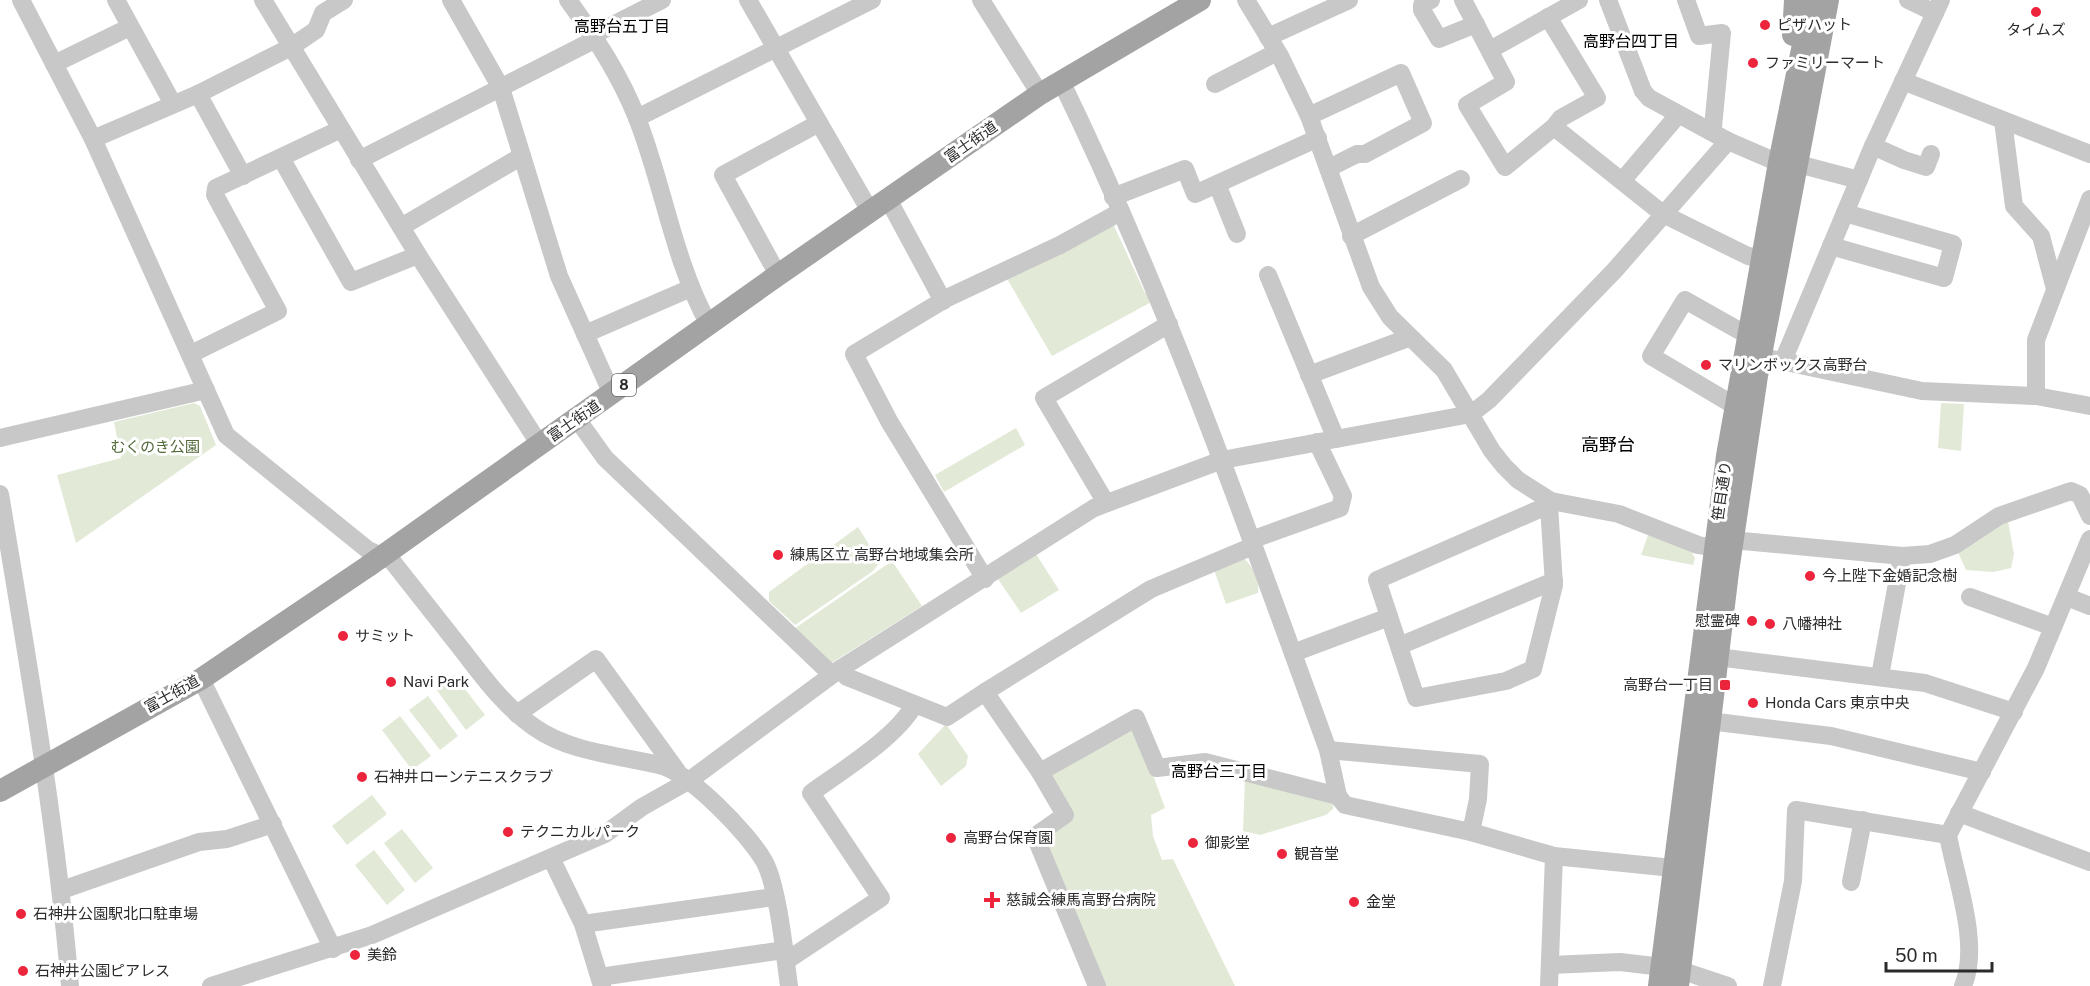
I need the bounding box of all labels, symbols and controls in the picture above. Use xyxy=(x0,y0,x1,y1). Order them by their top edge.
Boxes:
marker: タイムズ xyxy=(2029,5,2043,19)
place label: ピザハット xyxy=(1777,16,1852,33)
district label: 高野台五丁目 xyxy=(574,17,670,36)
marker: ピザハット xyxy=(1758,18,1772,32)
place label: タイムズ xyxy=(2006,21,2066,38)
district label: 高野台四丁目 xyxy=(1583,32,1679,51)
place label: ファミリーマート xyxy=(1765,54,1885,71)
marker: ファミリーマート xyxy=(1746,56,1760,70)
street label: 富士街道 xyxy=(941,117,1000,166)
place label: マリンボックス高野台 xyxy=(1718,356,1868,373)
marker: マリンボックス高野台 xyxy=(1699,358,1713,372)
road number: 8 xyxy=(612,374,636,396)
street label: 富士街道 xyxy=(544,396,603,445)
district label: 高野台 xyxy=(1581,434,1635,455)
park label: むくのき公園 xyxy=(110,438,200,455)
street label: 笹目通り xyxy=(1709,460,1734,522)
place label: 練馬区立 高野台地域集会所 xyxy=(790,546,974,563)
marker: 練馬区立 高野台地域集会所 xyxy=(771,548,785,562)
place label: 今上陛下金婚記念樹 xyxy=(1822,567,1957,584)
marker: 今上陛下金婚記念樹 xyxy=(1803,569,1817,583)
place label: 慰霊碑 xyxy=(1695,612,1740,629)
marker: 慰霊碑 xyxy=(1745,614,1759,628)
place label: 八幡神社 xyxy=(1782,615,1842,632)
marker: 八幡神社 xyxy=(1763,617,1777,631)
place label: サミット xyxy=(355,627,415,644)
marker: サミット xyxy=(336,629,350,643)
street label: 富士街道 xyxy=(141,672,202,716)
place label: Navi Park xyxy=(403,673,469,690)
marker: Navi Park xyxy=(384,675,398,689)
place label: 高野台一丁目 xyxy=(1623,676,1713,693)
marker: 高野台一丁目 xyxy=(1718,678,1732,692)
place label: Honda Cars 東京中央 xyxy=(1765,694,1910,711)
marker: Honda Cars 東京中央 xyxy=(1746,696,1760,710)
district label: 高野台三丁目 xyxy=(1171,762,1267,781)
place label: 石神井ローンテニスクラブ xyxy=(374,768,553,785)
marker: 石神井ローンテニスクラブ xyxy=(355,770,369,784)
place label: テクニカルパーク xyxy=(520,823,640,840)
marker: テクニカルパーク xyxy=(501,825,515,839)
place label: 高野台保育園 xyxy=(963,829,1053,846)
marker: 高野台保育園 xyxy=(944,831,958,845)
place label: 御影堂 xyxy=(1205,834,1250,851)
marker: 御影堂 xyxy=(1186,836,1200,850)
place label: 観音堂 xyxy=(1294,845,1339,862)
marker: 観音堂 xyxy=(1275,847,1289,861)
marker: 慈誠会練馬高野台病院 xyxy=(983,891,1001,909)
place label: 慈誠会練馬高野台病院 xyxy=(1006,891,1156,908)
place label: 金堂 xyxy=(1366,893,1396,910)
marker: 金堂 xyxy=(1347,895,1361,909)
place label: 石神井公園駅北口駐車場 xyxy=(33,905,198,922)
marker: 石神井公園駅北口駐車場 xyxy=(14,907,28,921)
scale bar xyxy=(1886,935,1992,973)
text: 50 m xyxy=(1895,945,1938,966)
place label: 美鈴 xyxy=(367,946,397,963)
marker: 美鈴 xyxy=(348,948,362,962)
place label: 石神井公園ピアレス xyxy=(35,962,170,979)
marker: 石神井公園ピアレス xyxy=(16,964,30,978)

